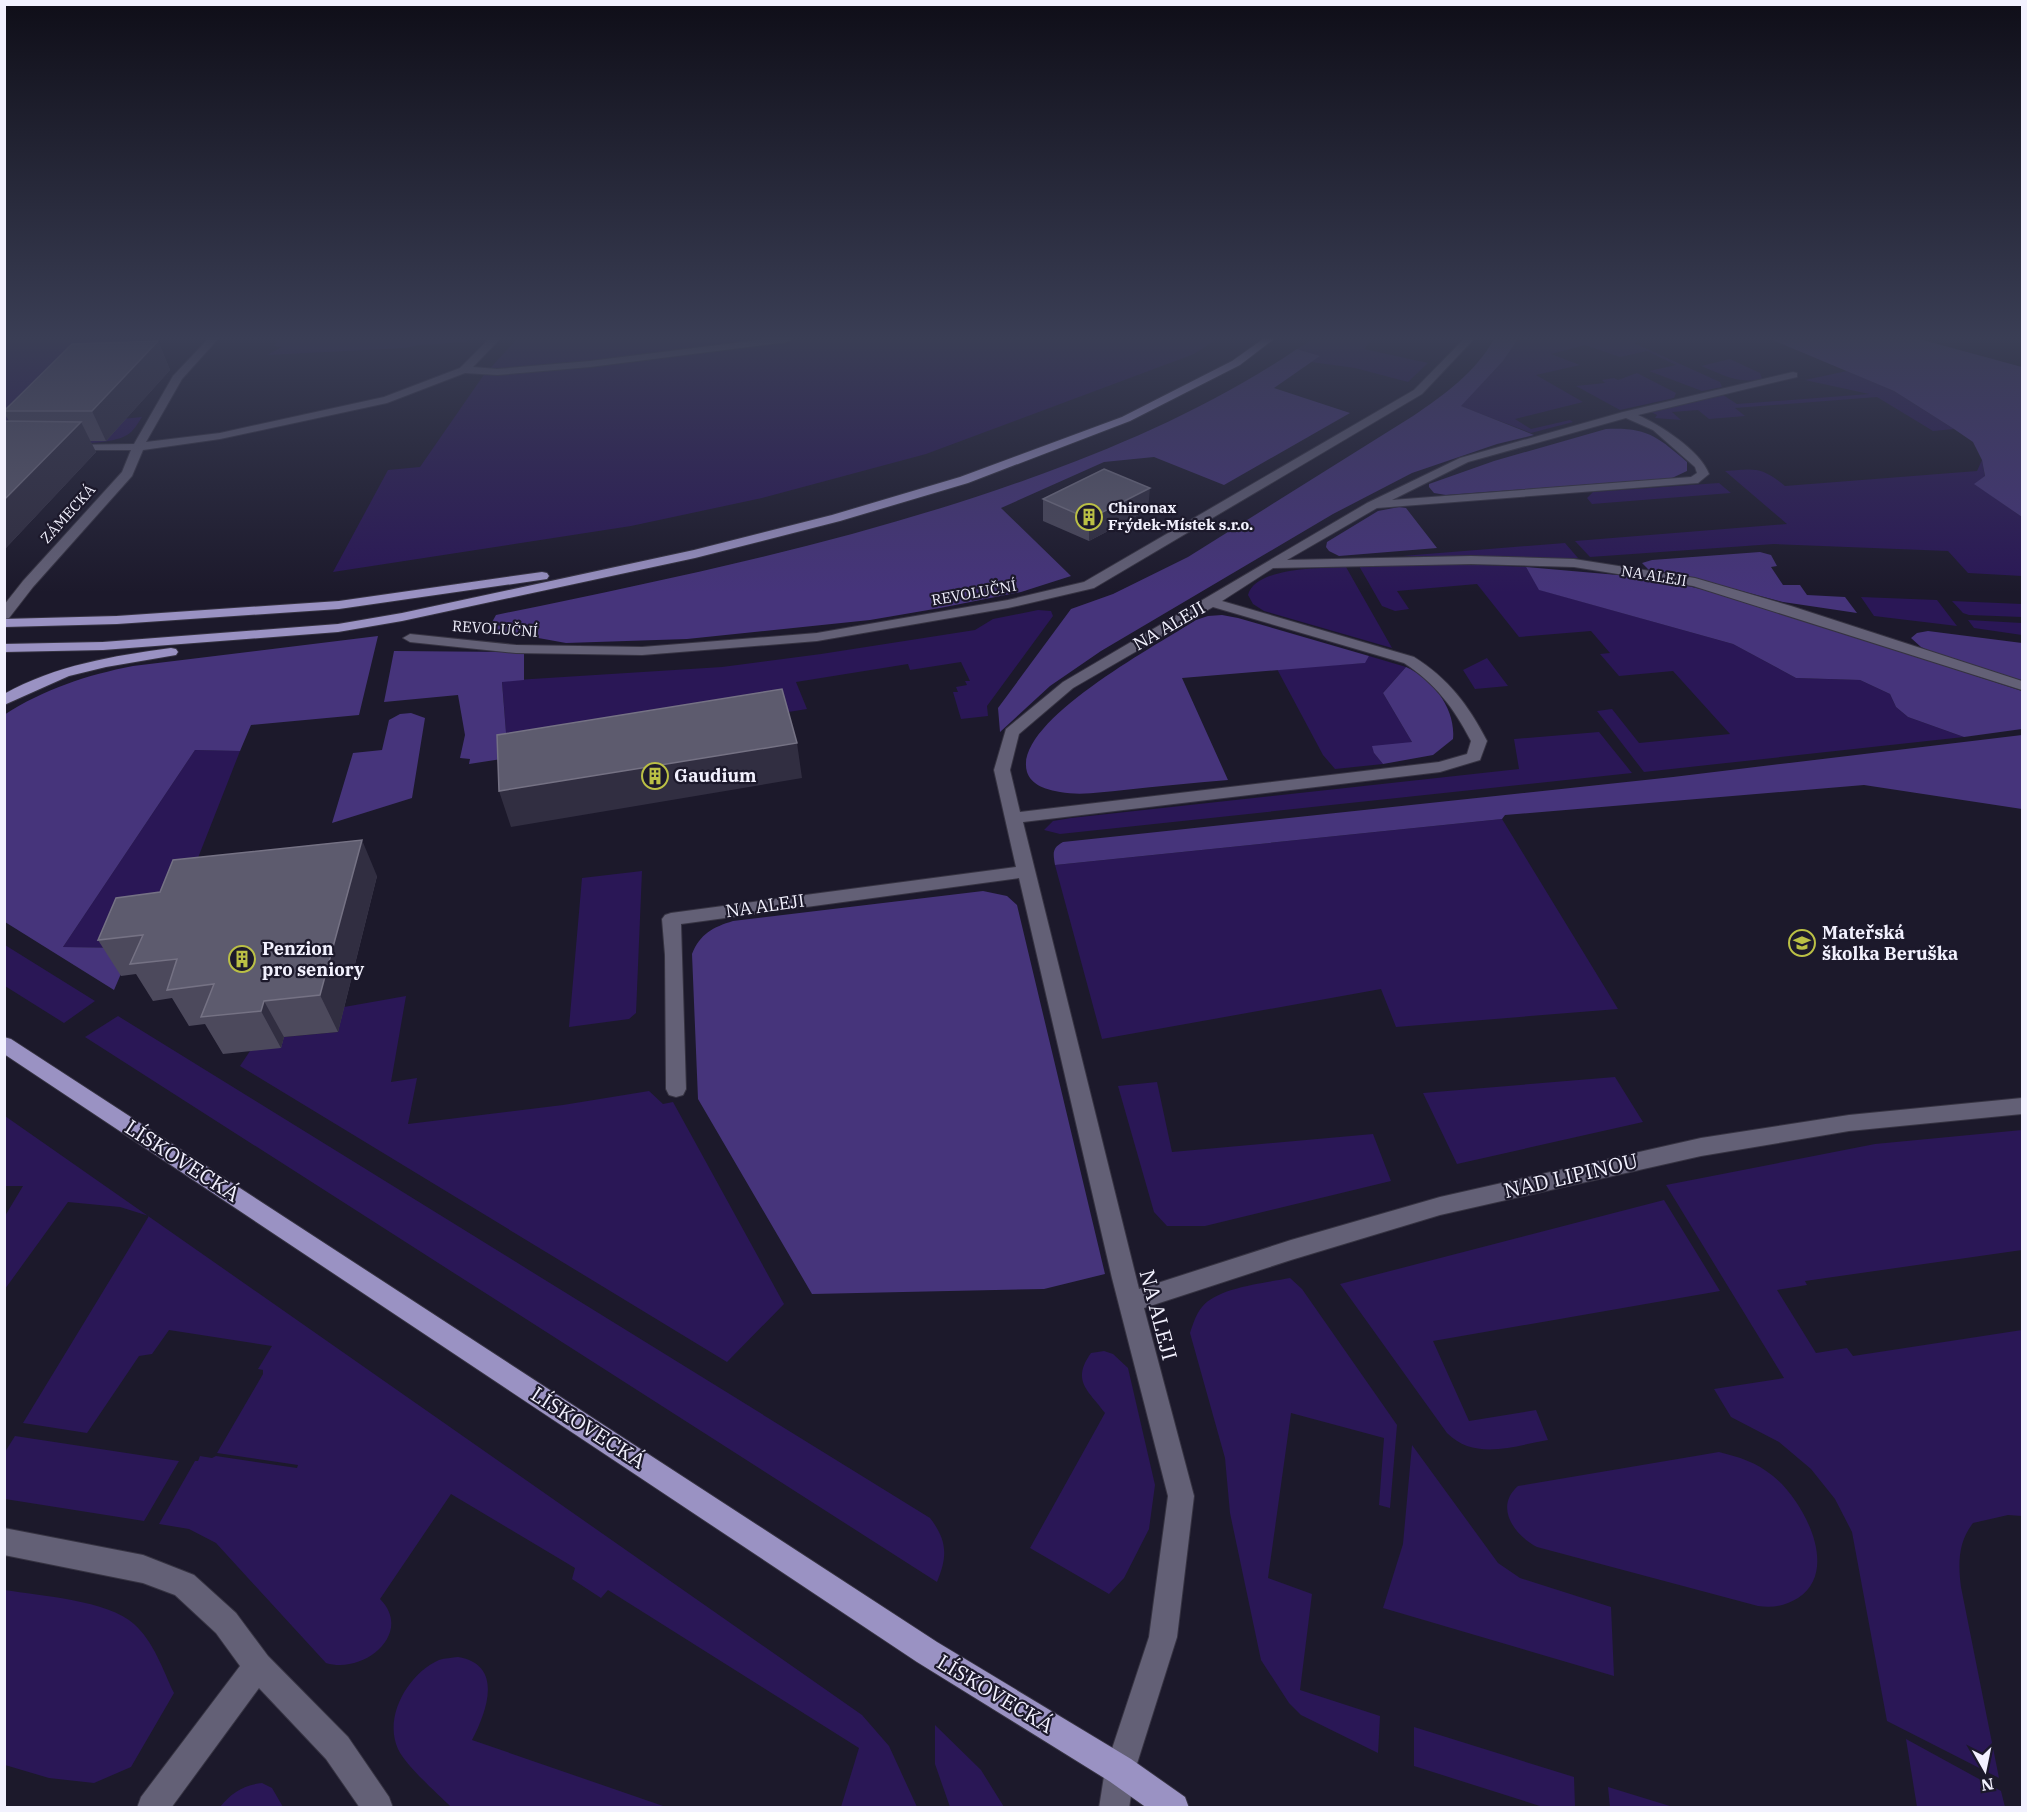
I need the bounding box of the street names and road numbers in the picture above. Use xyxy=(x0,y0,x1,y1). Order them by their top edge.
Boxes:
street label: ZÁMECKÁ xyxy=(36,480,100,547)
street label: NA ALEJI xyxy=(1620,561,1688,590)
street label: REVOLUČNÍ xyxy=(930,576,1018,609)
street label: NA ALEJI xyxy=(1129,596,1209,655)
street label: REVOLUČNÍ xyxy=(452,616,539,641)
street label: NA ALEJI xyxy=(724,889,806,922)
street label: LÍSKOVECKÁ xyxy=(120,1113,246,1208)
street label: NAD LIPINOU xyxy=(1501,1146,1641,1204)
street label: NA ALEJI xyxy=(1133,1266,1184,1363)
street label: LÍSKOVECKÁ xyxy=(526,1380,652,1475)
street label: LÍSKOVECKÁ xyxy=(932,1647,1059,1739)

